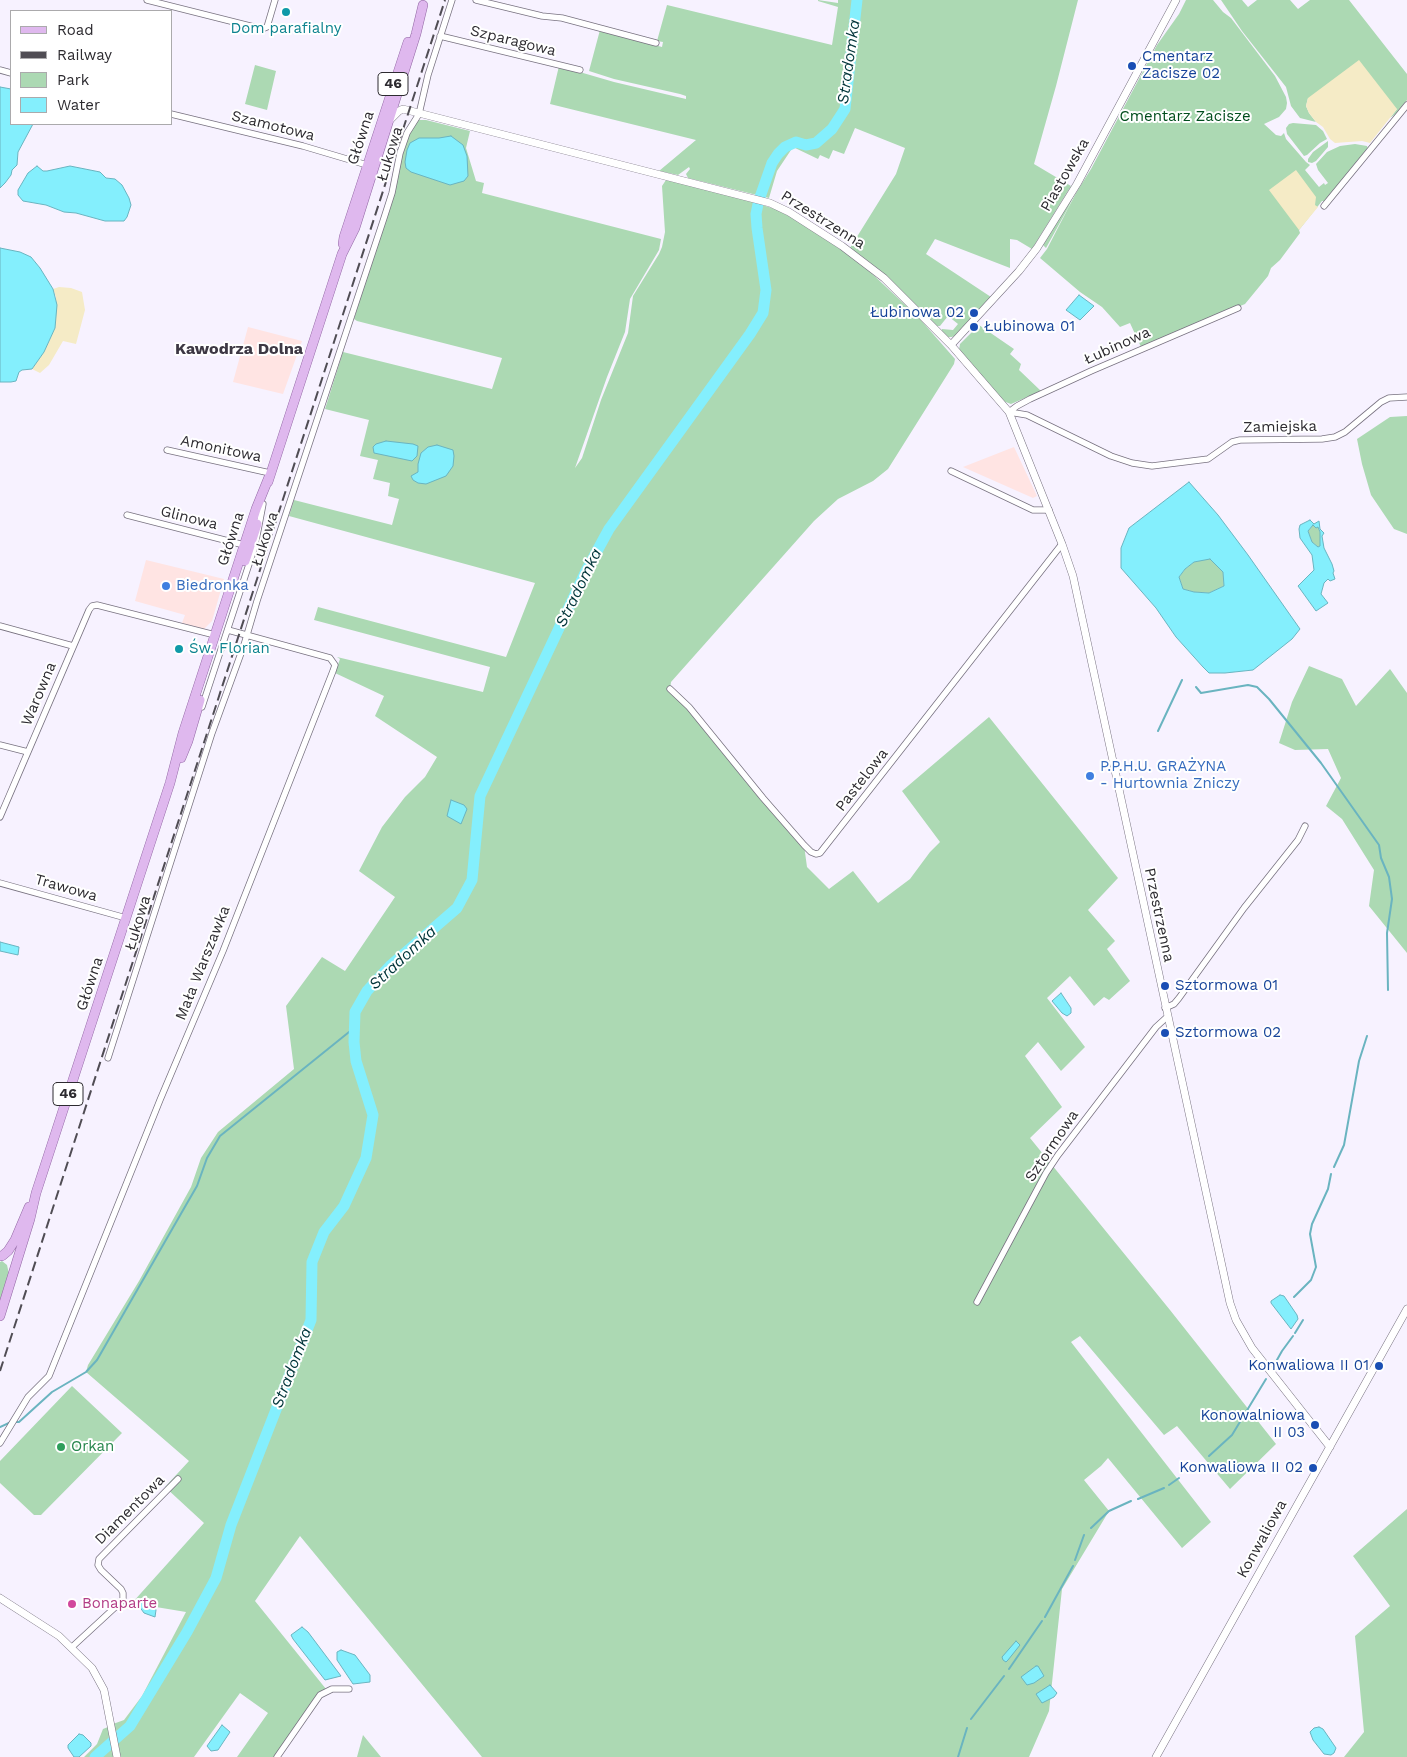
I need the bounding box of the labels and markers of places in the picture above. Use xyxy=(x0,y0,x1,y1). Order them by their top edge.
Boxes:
marker: Dom parafialny xyxy=(280,6,292,18)
place label: Dom parafialny xyxy=(230,20,342,38)
place label: Cmentarz Zacisze 02 xyxy=(1142,48,1220,83)
marker: Cmentarz Zacisze 02 xyxy=(1126,60,1138,72)
place label: Łubinowa 02 xyxy=(870,304,964,322)
marker: Łubinowa 02 xyxy=(968,307,980,319)
place label: Łubinowa 01 xyxy=(984,318,1075,336)
marker: Łubinowa 01 xyxy=(968,321,980,333)
place label: Biedronka xyxy=(176,577,249,595)
marker: Biedronka xyxy=(160,580,172,592)
place label: Św. Florian xyxy=(189,640,270,658)
marker: Św. Florian xyxy=(173,643,185,655)
place label: P.P.H.U. GRAŻYNA - Hurtownia Zniczy xyxy=(1100,758,1240,793)
marker: P.P.H.U. GRAŻYNA - Hurtownia Zniczy xyxy=(1084,770,1096,782)
place label: Sztormowa 01 xyxy=(1175,977,1278,995)
marker: Sztormowa 01 xyxy=(1159,980,1171,992)
place label: Sztormowa 02 xyxy=(1175,1024,1281,1042)
marker: Sztormowa 02 xyxy=(1159,1027,1171,1039)
place label: Konwaliowa II 01 xyxy=(1248,1357,1369,1375)
marker: Konwaliowa II 01 xyxy=(1373,1360,1385,1372)
place label: Konowalniowa II 03 xyxy=(1200,1407,1305,1442)
marker: Konowalniowa II 03 xyxy=(1309,1419,1321,1431)
place label: Orkan xyxy=(71,1438,114,1456)
marker: Orkan xyxy=(55,1441,67,1453)
place label: Konwaliowa II 02 xyxy=(1179,1459,1303,1477)
marker: Konwaliowa II 02 xyxy=(1307,1462,1319,1474)
place label: Bonaparte xyxy=(82,1595,157,1613)
marker: Bonaparte xyxy=(66,1598,78,1610)

